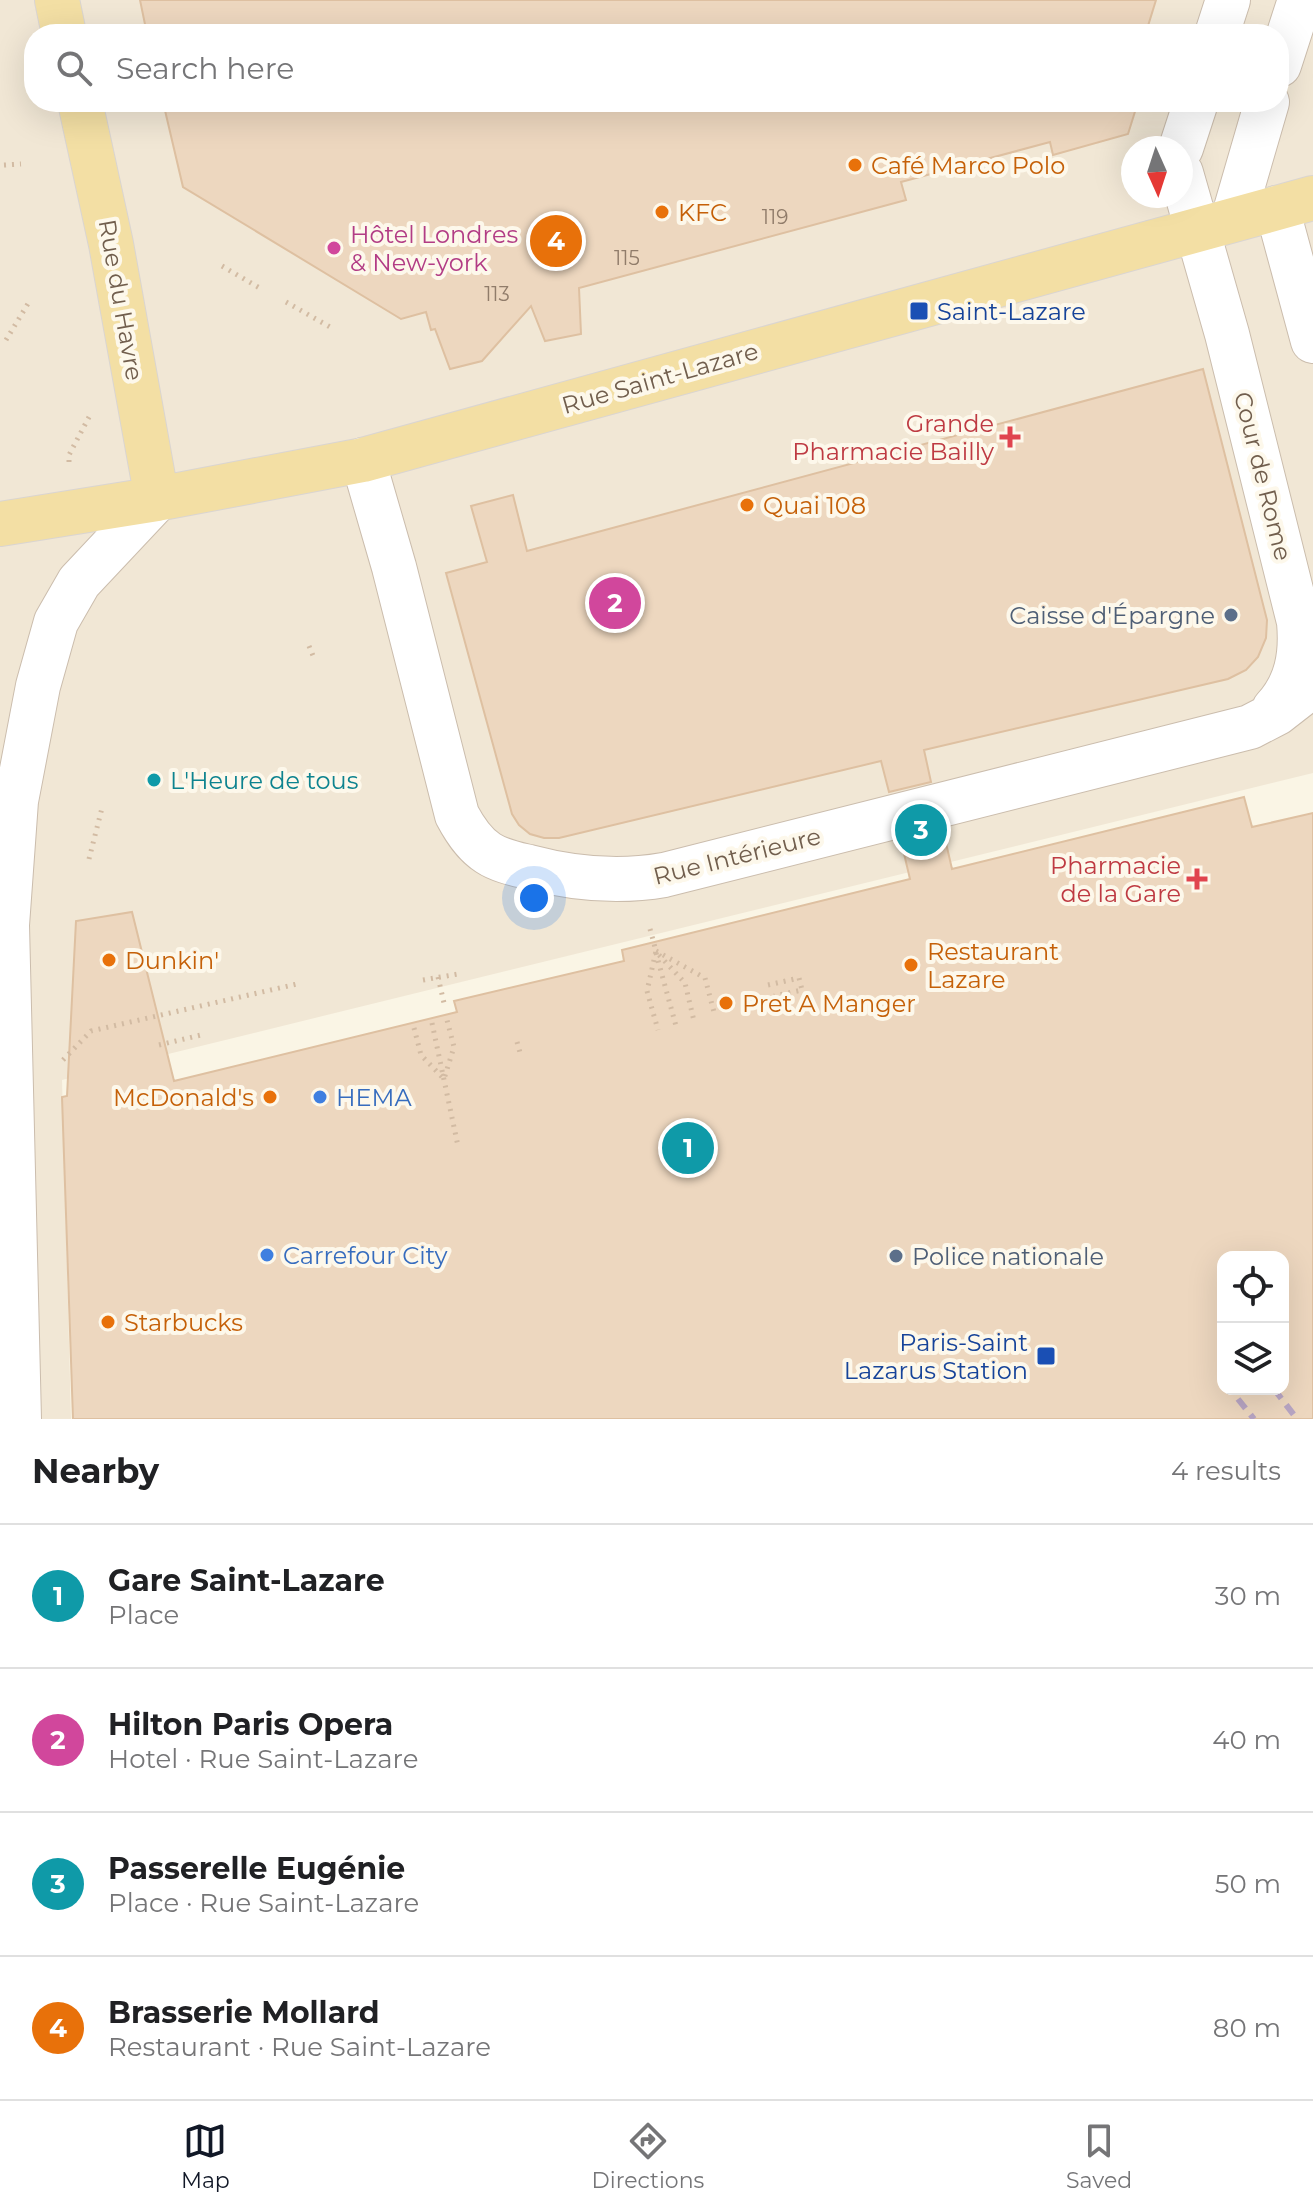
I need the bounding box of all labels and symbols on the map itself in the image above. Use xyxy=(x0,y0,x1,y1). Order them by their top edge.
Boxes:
north arrow xyxy=(1121,136,1193,208)
place label: Café Marco Polo xyxy=(871,151,1065,180)
marker: Café Marco Polo xyxy=(846,156,864,174)
place label: KFC xyxy=(678,198,727,227)
marker: KFC xyxy=(653,203,671,221)
house number: 119 xyxy=(762,205,788,229)
pin: 4 xyxy=(530,211,582,271)
street label: Rue du Havre xyxy=(93,217,149,383)
place label: Hôtel Londres & New-york xyxy=(350,220,518,277)
marker: Hôtel Londres & New-york xyxy=(325,239,343,257)
house number: 115 xyxy=(614,246,640,270)
house number: 113 xyxy=(484,282,510,306)
place label: Saint-Lazare xyxy=(937,297,1086,326)
marker: Saint-Lazare xyxy=(908,300,930,322)
street label: Rue Saint-Lazare xyxy=(558,336,762,420)
street label: Cour de Rome xyxy=(1228,389,1298,563)
place label: Grande Pharmacie Bailly xyxy=(792,409,994,466)
marker: Grande Pharmacie Bailly xyxy=(1001,428,1019,446)
place label: Quai 108 xyxy=(763,491,866,520)
marker: Quai 108 xyxy=(738,496,756,514)
pin: 2 xyxy=(589,573,641,633)
place label: Caisse d'Épargne xyxy=(1009,601,1215,630)
marker: Caisse d'Épargne xyxy=(1222,606,1240,624)
place label: L'Heure de tous xyxy=(170,766,358,795)
marker: L'Heure de tous xyxy=(145,771,163,789)
pin: 3 xyxy=(895,800,947,860)
street label: Rue Intérieure xyxy=(650,821,824,891)
place label: Pharmacie de la Gare xyxy=(1050,851,1181,908)
marker: Pharmacie de la Gare xyxy=(1188,870,1206,888)
your location xyxy=(514,878,554,918)
place label: Restaurant Lazare xyxy=(927,937,1059,994)
place label: Dunkin' xyxy=(125,946,219,975)
marker: Dunkin' xyxy=(100,951,118,969)
marker: Restaurant Lazare xyxy=(902,956,920,974)
place label: Pret A Manger xyxy=(742,989,916,1018)
marker: Pret A Manger xyxy=(717,994,735,1012)
place label: McDonald's xyxy=(113,1083,254,1112)
place label: HEMA xyxy=(336,1083,412,1112)
marker: McDonald's xyxy=(261,1088,279,1106)
marker: HEMA xyxy=(311,1088,329,1106)
pin: 1 xyxy=(662,1118,714,1178)
place label: Carrefour City xyxy=(283,1241,447,1270)
place label: Police nationale xyxy=(912,1242,1104,1271)
marker: Carrefour City xyxy=(258,1246,276,1264)
marker: Police nationale xyxy=(887,1247,905,1265)
place label: Starbucks xyxy=(124,1308,243,1337)
marker: Starbucks xyxy=(99,1313,117,1331)
place label: Paris-Saint Lazarus Station xyxy=(844,1328,1028,1385)
marker: Paris-Saint Lazarus Station xyxy=(1035,1345,1057,1367)

